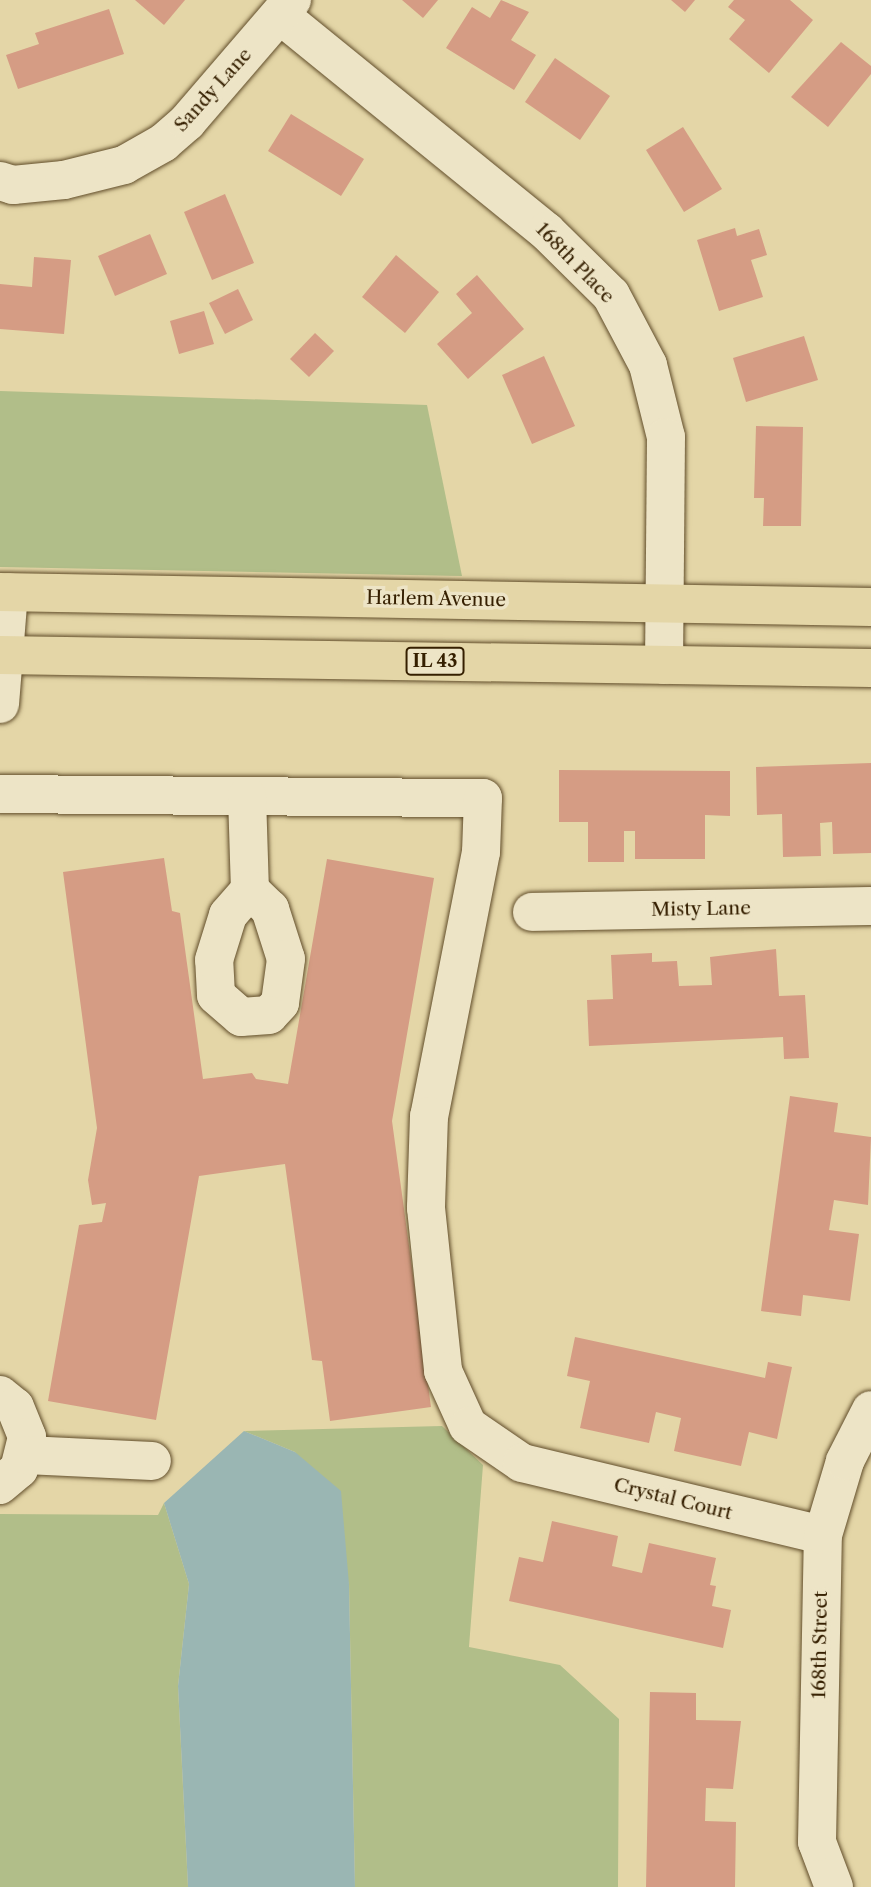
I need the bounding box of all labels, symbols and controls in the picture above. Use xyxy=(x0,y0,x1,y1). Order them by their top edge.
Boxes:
street label: Sandy Lane xyxy=(169,43,257,137)
street label: 168th Place xyxy=(531,218,619,308)
street label: Harlem Avenue xyxy=(365,586,507,612)
road number: IL 43 xyxy=(405,646,465,676)
street label: Misty Lane xyxy=(651,897,751,921)
street label: Crystal Court xyxy=(611,1473,735,1525)
street label: 168th Street xyxy=(808,1591,832,1699)

